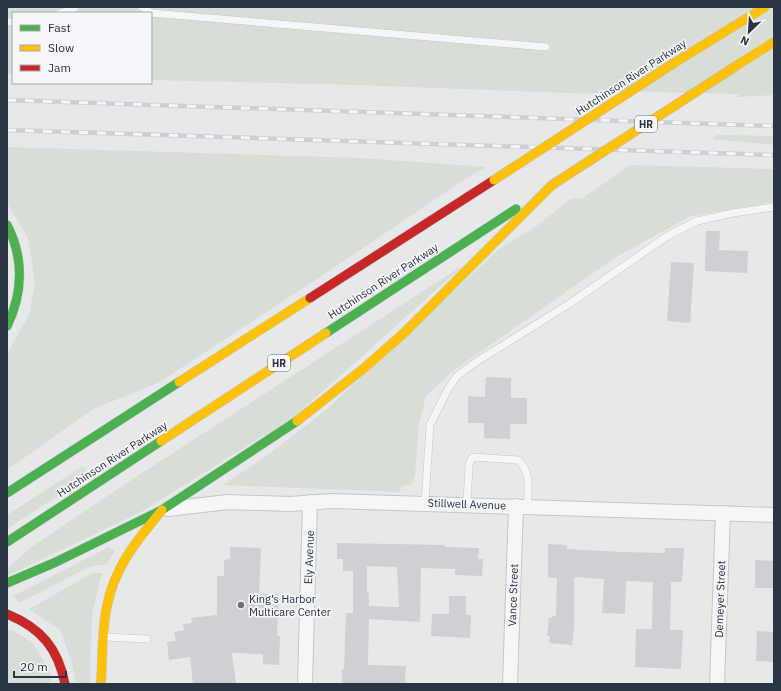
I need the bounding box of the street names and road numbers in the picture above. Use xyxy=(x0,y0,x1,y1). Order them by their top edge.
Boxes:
street label: Hutchinson River Parkway xyxy=(573,36,689,118)
road number: HR xyxy=(635,116,657,132)
street label: Hutchinson River Parkway xyxy=(325,240,441,322)
road number: HR xyxy=(268,355,290,371)
street label: Hutchinson River Parkway xyxy=(54,418,170,500)
street label: Stillwell Avenue xyxy=(427,496,507,512)
street label: Ely Avenue xyxy=(301,530,317,584)
street label: Demeyer Street xyxy=(712,560,728,638)
street label: Vance Street xyxy=(505,563,521,627)

